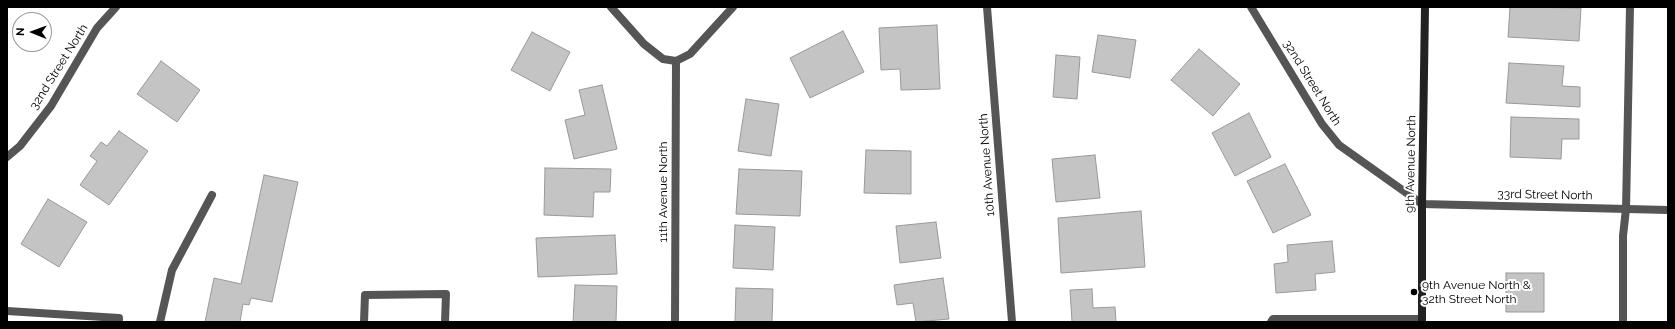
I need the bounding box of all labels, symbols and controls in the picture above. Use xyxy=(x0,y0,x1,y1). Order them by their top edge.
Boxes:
north arrow xyxy=(12,12,52,52)
street label: 32nd Street North xyxy=(27,22,91,112)
text: N xyxy=(14,27,27,36)
street label: 32nd Street North xyxy=(1280,38,1344,128)
street label: 10th Avenue North xyxy=(976,113,998,217)
street label: 9th Avenue North xyxy=(1403,115,1419,213)
street label: 11th Avenue North xyxy=(656,141,670,243)
street label: 33rd Street North xyxy=(1497,187,1593,203)
place label: 9th Avenue North & 32th Street North xyxy=(1422,278,1531,306)
marker: 9th Avenue North & 32th Street North xyxy=(1409,287,1419,297)

